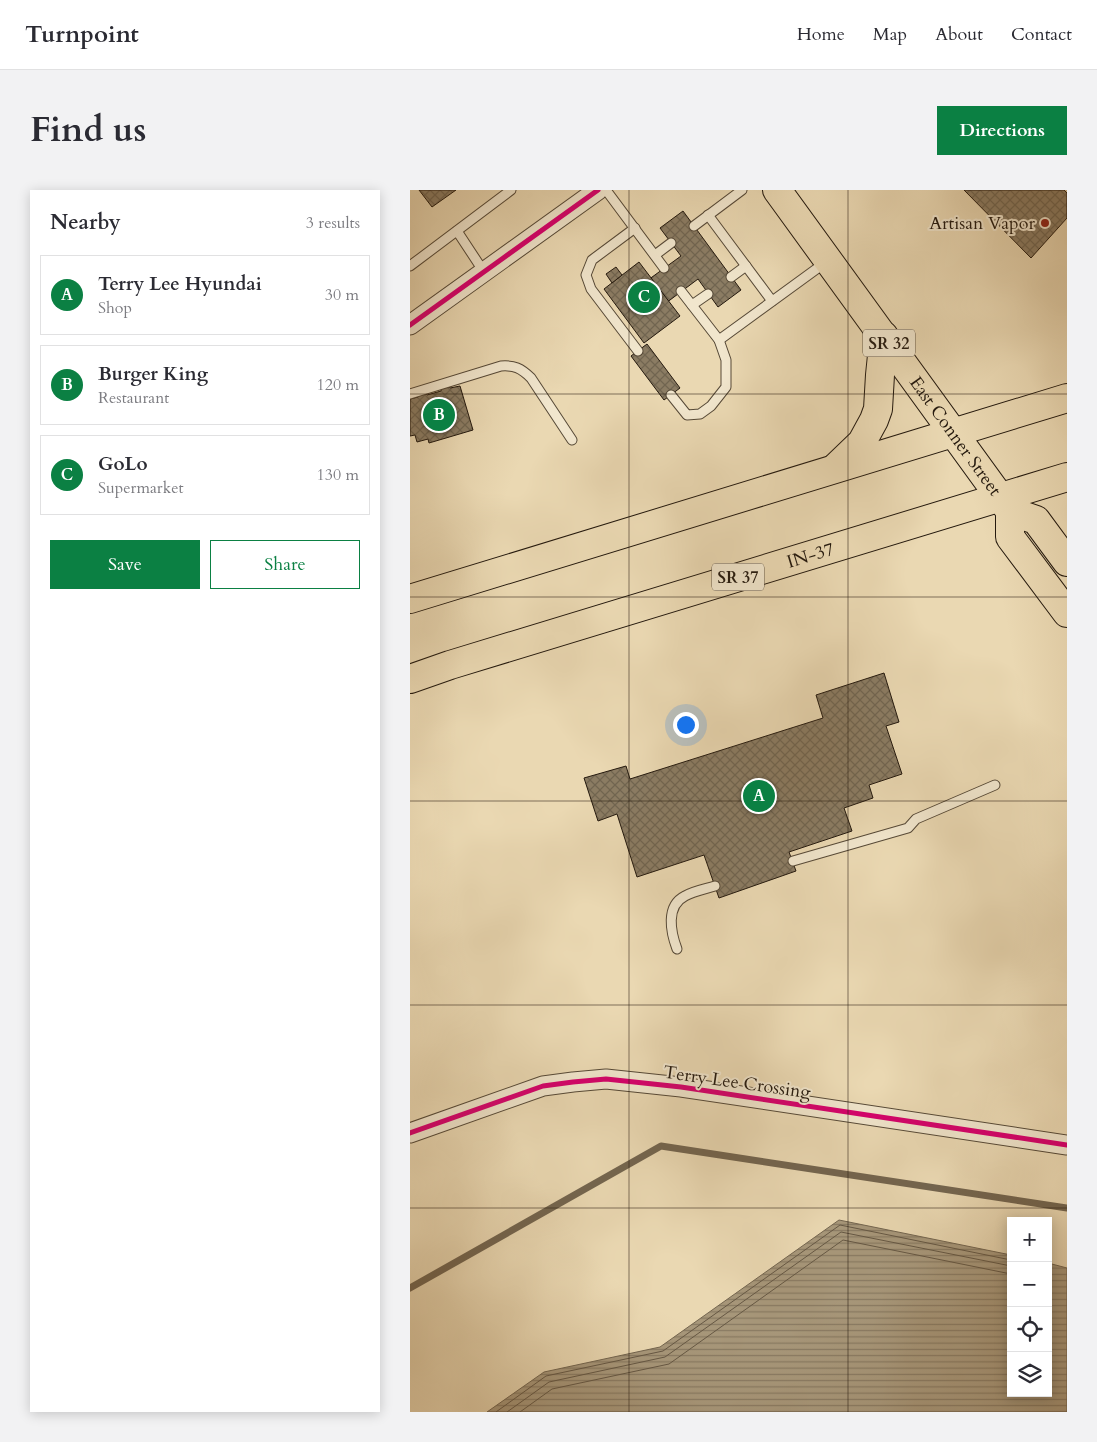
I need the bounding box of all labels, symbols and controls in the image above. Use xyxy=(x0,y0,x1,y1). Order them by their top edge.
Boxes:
text: Turnpoint xyxy=(25,18,139,51)
text: Home xyxy=(797,22,845,47)
text: Map xyxy=(873,22,907,47)
text: About xyxy=(935,22,983,47)
text: Contact xyxy=(1011,22,1072,47)
text: Find us xyxy=(30,106,146,154)
button: Directions xyxy=(937,106,1067,155)
text: Nearby xyxy=(50,208,121,237)
place label: Artisan Vapor xyxy=(929,211,1035,236)
text: 3 results xyxy=(306,212,360,234)
marker: Artisan Vapor xyxy=(1039,217,1051,229)
text: Terry Lee Hyundai xyxy=(98,271,262,297)
pin: C xyxy=(628,278,660,316)
text: A xyxy=(61,284,73,306)
text: 30 m xyxy=(325,284,359,306)
text: Shop xyxy=(98,297,132,319)
road number: SR 32 xyxy=(863,330,915,357)
text: Burger King xyxy=(98,361,208,387)
street label: East Conner Street xyxy=(903,371,1007,502)
text: B xyxy=(61,374,73,396)
text: 120 m xyxy=(317,374,359,396)
text: Restaurant xyxy=(98,387,169,409)
pin: B xyxy=(423,396,455,434)
text: GoLo xyxy=(98,451,148,477)
text: C xyxy=(61,464,73,486)
text: 130 m xyxy=(317,464,359,486)
text: Supermarket xyxy=(98,477,184,499)
street label: IN-37 xyxy=(784,537,837,575)
button: Save xyxy=(50,540,200,589)
button: Share xyxy=(210,540,360,589)
road number: SR 37 xyxy=(712,564,764,591)
your location xyxy=(673,712,699,738)
pin: A xyxy=(743,777,775,815)
street label: Terry Lee Crossing xyxy=(662,1060,813,1105)
map controls xyxy=(1007,1217,1052,1397)
button: + xyxy=(1007,1217,1052,1262)
button: − xyxy=(1007,1262,1052,1307)
button: locate xyxy=(1007,1307,1052,1352)
button: layers xyxy=(1007,1352,1052,1397)

